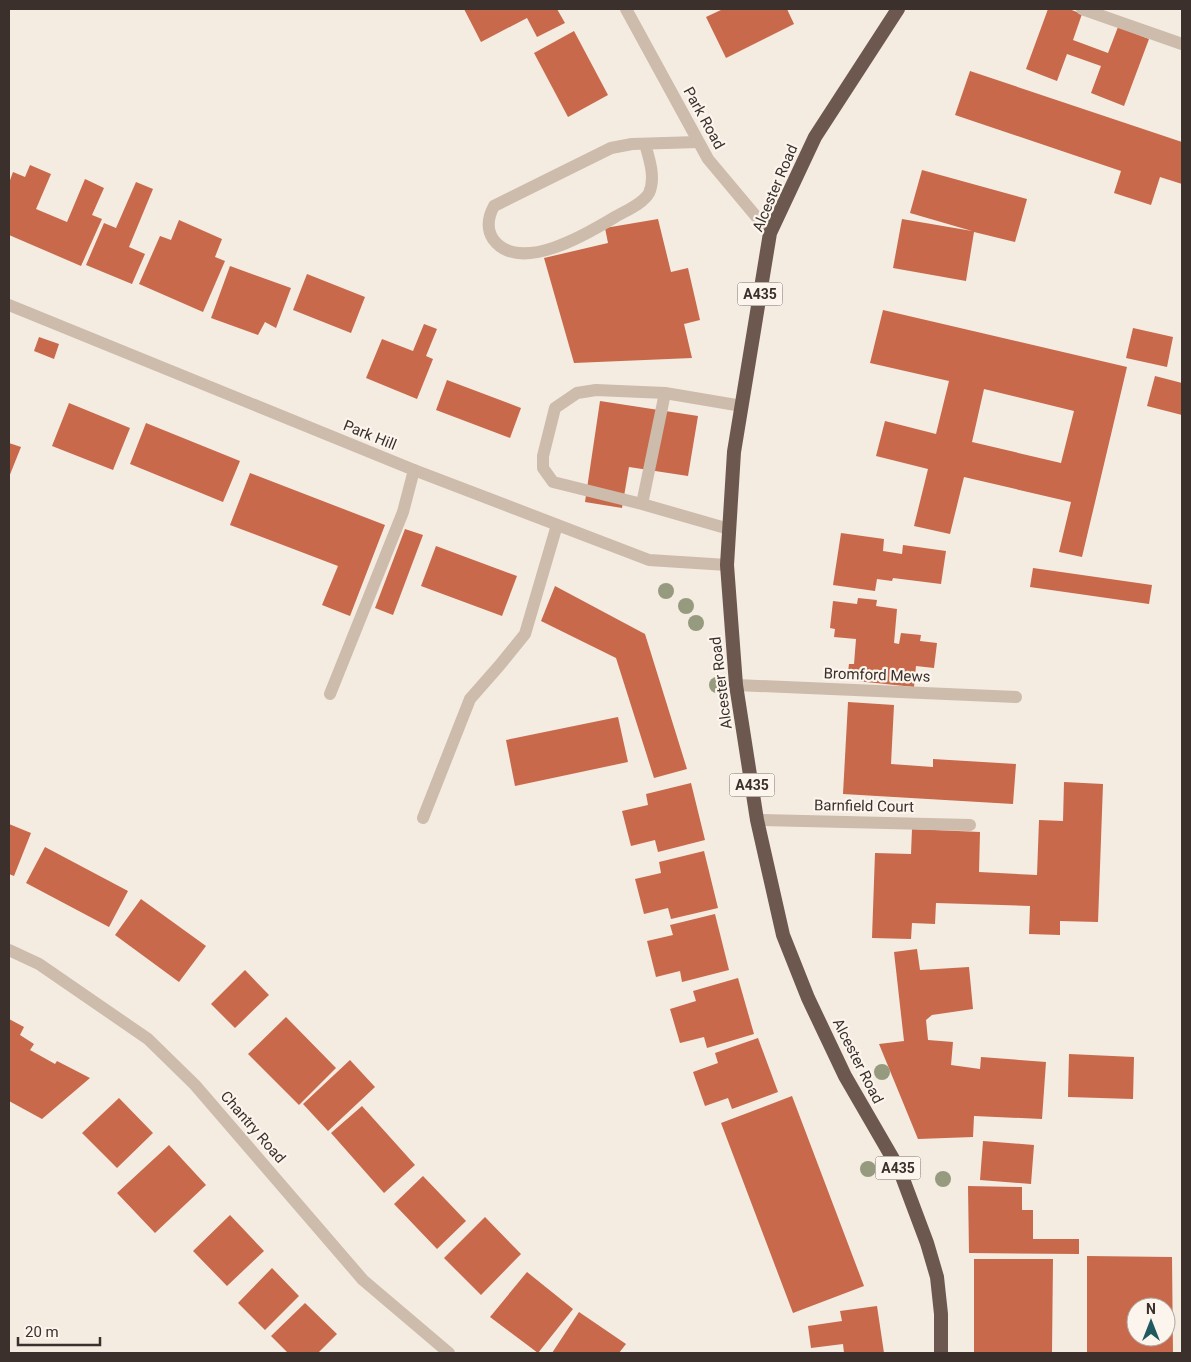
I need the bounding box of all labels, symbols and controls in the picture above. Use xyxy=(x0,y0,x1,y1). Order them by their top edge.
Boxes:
street label: Park Road xyxy=(680,84,728,152)
street label: Alcester Road xyxy=(749,142,801,234)
road number: A435 xyxy=(738,282,782,306)
street label: Park Hill xyxy=(341,416,399,454)
street label: Alcester Road xyxy=(706,636,736,730)
street label: Bromford Mews xyxy=(823,664,931,686)
road number: A435 xyxy=(730,774,774,796)
street label: Barnfield Court xyxy=(814,796,914,816)
street label: Alcester Road xyxy=(829,1015,887,1107)
street label: Chantry Road xyxy=(217,1087,289,1167)
road number: A435 xyxy=(876,1156,920,1180)
north arrow xyxy=(1126,1297,1176,1347)
text: N xyxy=(1146,1301,1156,1317)
scale bar xyxy=(18,1314,100,1346)
text: 20 m xyxy=(25,1323,59,1341)

